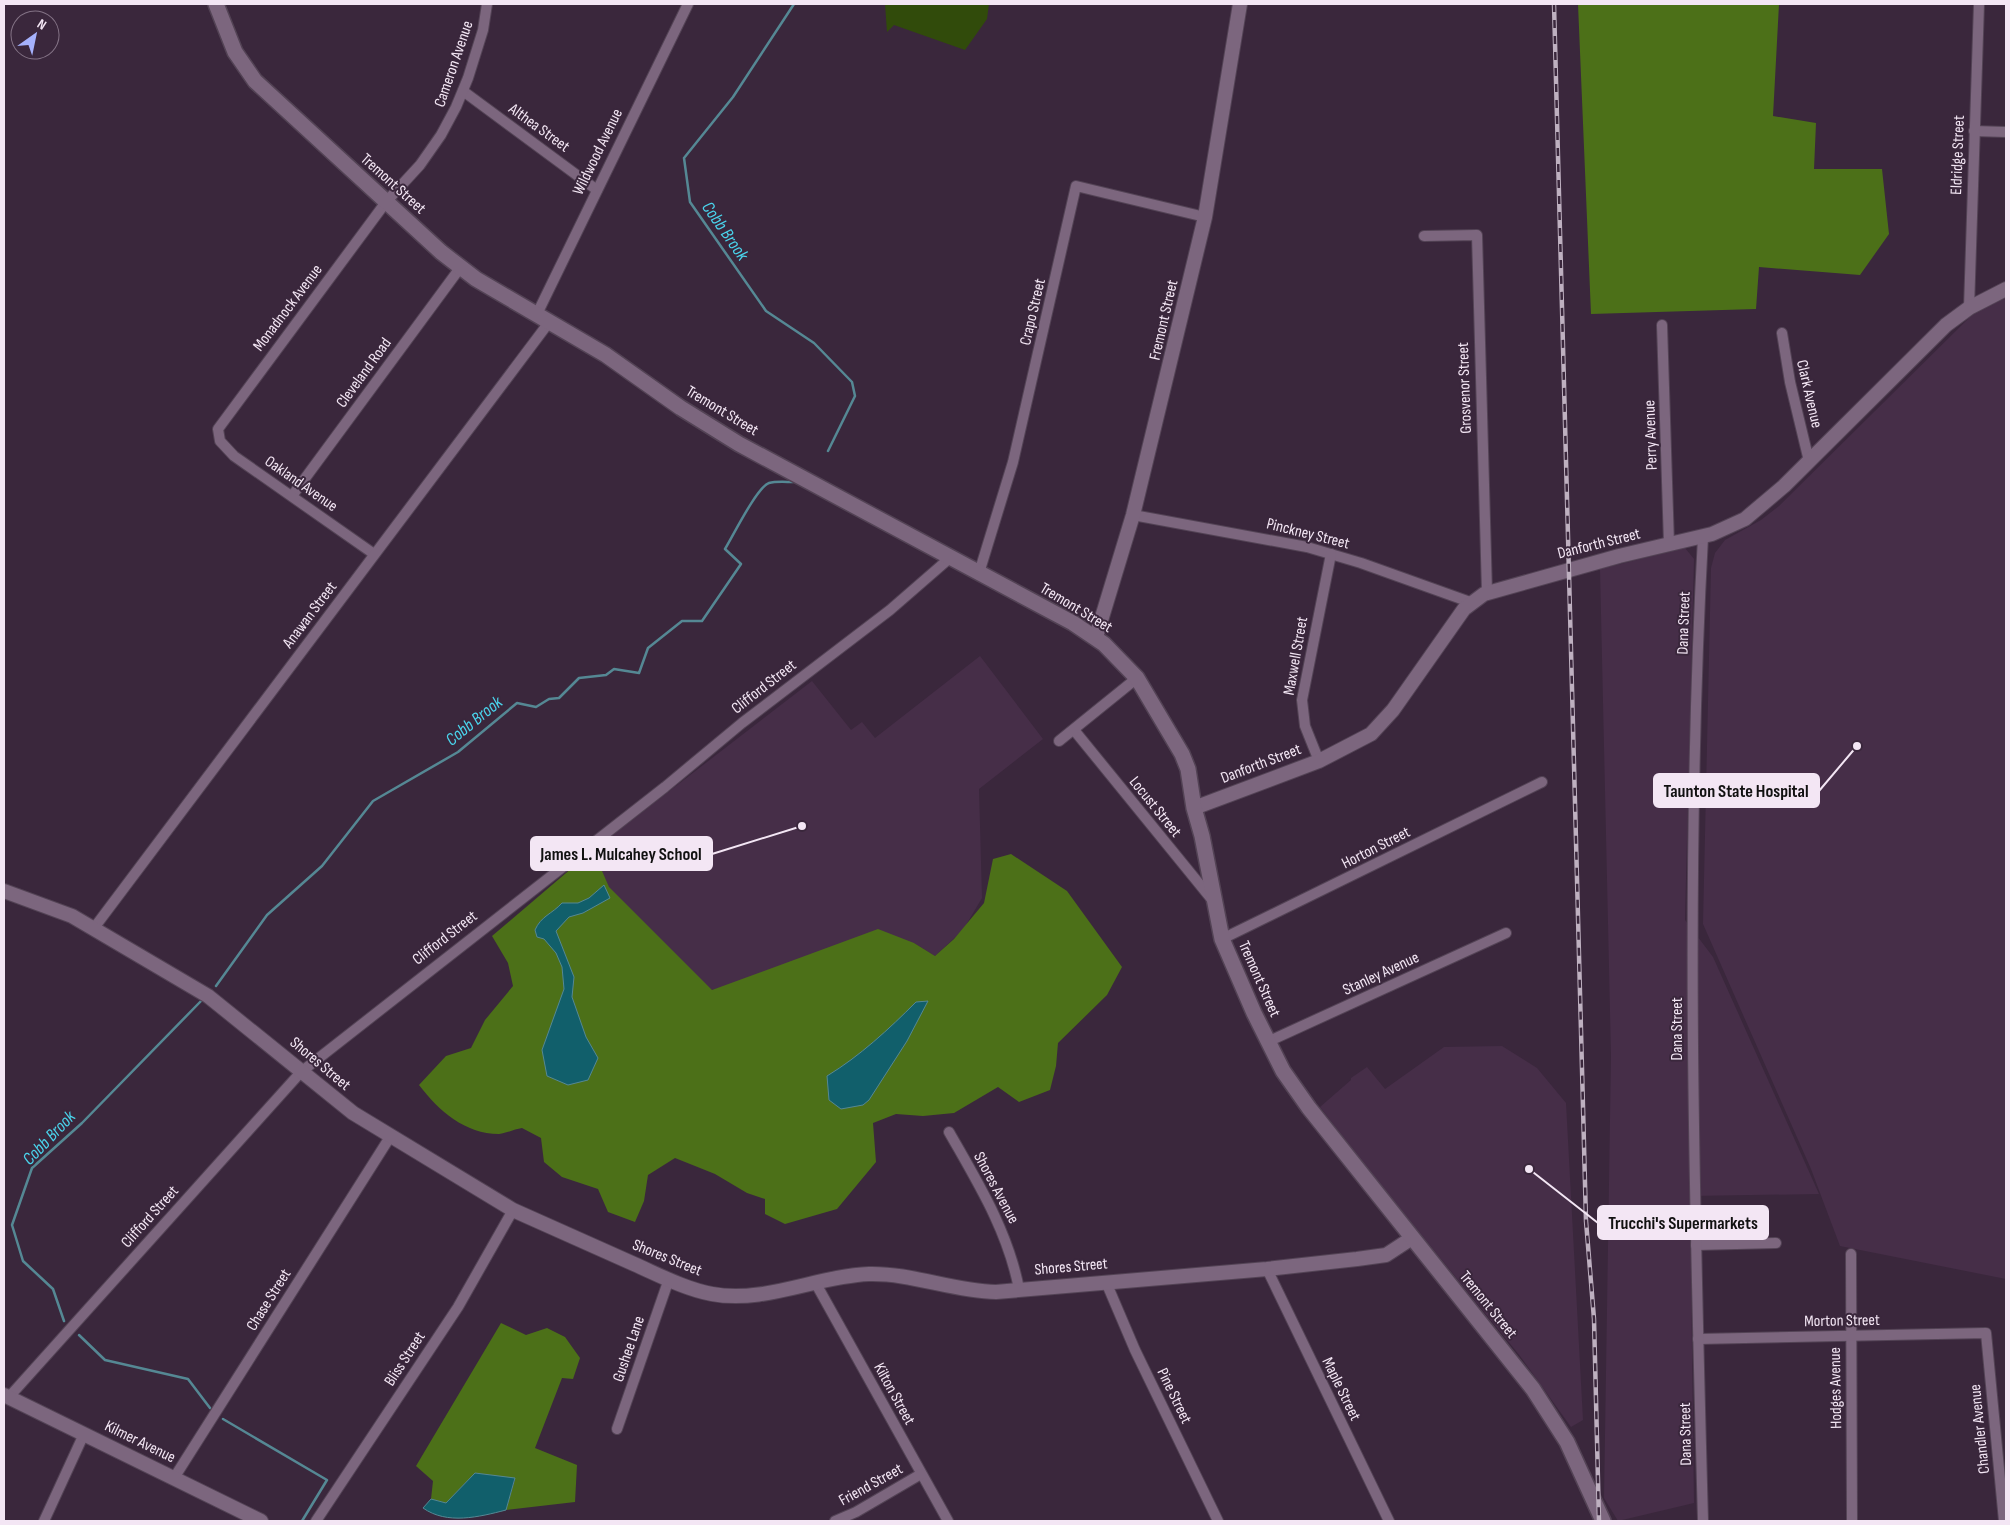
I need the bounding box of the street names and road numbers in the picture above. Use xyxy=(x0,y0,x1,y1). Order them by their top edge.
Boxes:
street label: Cameron Avenue xyxy=(430,18,478,110)
street label: Althea Street xyxy=(504,99,573,157)
street label: Wildwood Avenue xyxy=(569,106,627,198)
street label: Eldridge Street xyxy=(1947,115,1969,195)
street label: Tremont Street xyxy=(356,150,430,218)
street label: Monadnock Avenue xyxy=(249,261,327,355)
street label: Crapo Street xyxy=(1016,277,1050,347)
street label: Fremont Street xyxy=(1146,278,1182,362)
street label: Cleveland Road xyxy=(332,334,396,412)
street label: Grosvenor Street xyxy=(1454,342,1476,434)
street label: Clark Avenue xyxy=(1792,358,1826,430)
street label: Tremont Street xyxy=(682,382,762,440)
street label: Perry Avenue xyxy=(1640,400,1662,470)
street label: Oakland Avenue xyxy=(261,452,341,516)
street label: Pinckney Street xyxy=(1265,515,1352,553)
street label: Danforth Street xyxy=(1556,525,1642,563)
street label: Anawan Street xyxy=(278,578,341,653)
street label: Tremont Street xyxy=(1036,579,1116,637)
street label: Dana Street xyxy=(1673,591,1695,655)
street label: Maxwell Street xyxy=(1280,615,1312,697)
street label: Clifford Street xyxy=(728,656,800,718)
street label: Danforth Street xyxy=(1218,740,1304,788)
street label: Locust Street xyxy=(1125,773,1185,841)
street label: Horton Street xyxy=(1339,823,1413,873)
street label: Clifford Street xyxy=(409,907,481,969)
street label: Tremont Street xyxy=(1234,938,1284,1020)
street label: Stanley Avenue xyxy=(1340,948,1422,1000)
street label: Dana Street xyxy=(1668,997,1687,1061)
street label: Shores Street xyxy=(286,1033,354,1095)
street label: Shores Avenue xyxy=(969,1149,1023,1227)
street label: Clifford Street xyxy=(117,1182,183,1252)
street label: Shores Street xyxy=(630,1235,705,1281)
street label: Shores Street xyxy=(1034,1254,1108,1280)
street label: Chase Street xyxy=(243,1266,295,1334)
street label: Tremont Street xyxy=(1455,1267,1521,1343)
street label: Morton Street xyxy=(1804,1311,1880,1331)
street label: Gushee Lane xyxy=(609,1314,649,1384)
street label: Bliss Street xyxy=(380,1328,430,1390)
street label: Hodges Avenue xyxy=(1826,1347,1846,1429)
street label: Maple Street xyxy=(1318,1354,1364,1424)
street label: Kilton Street xyxy=(869,1360,919,1428)
street label: Pine Street xyxy=(1152,1365,1196,1427)
street label: Chandler Avenue xyxy=(1966,1383,1994,1475)
street label: Dana Street xyxy=(1676,1402,1696,1466)
street label: Kilmer Avenue xyxy=(102,1417,178,1467)
street label: Friend Street xyxy=(836,1460,906,1510)

